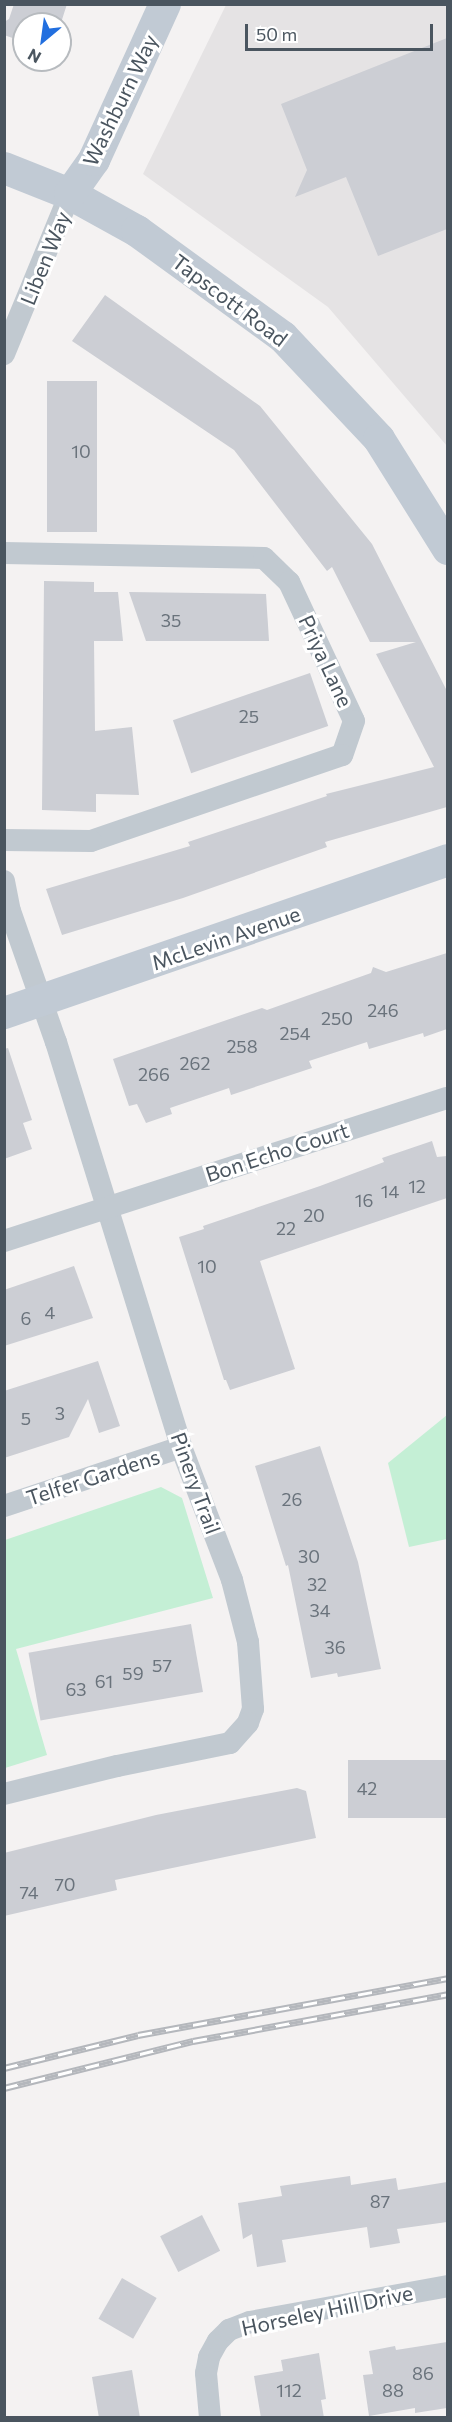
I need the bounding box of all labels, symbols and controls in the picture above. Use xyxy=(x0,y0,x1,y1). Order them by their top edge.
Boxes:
north arrow xyxy=(12,12,72,72)
scale bar xyxy=(248,12,436,50)
text: 50 m xyxy=(256,23,297,45)
street label: Washburn Way xyxy=(77,30,163,170)
text: N xyxy=(24,45,44,68)
street label: Liben Way xyxy=(15,207,75,309)
street label: Tapscott Road xyxy=(168,249,292,351)
house number: 10 xyxy=(71,440,91,462)
house number: 35 xyxy=(161,609,181,631)
street label: Priya Lane xyxy=(294,611,358,711)
house number: 25 xyxy=(239,705,259,727)
street label: McLevin Avenue xyxy=(148,901,304,975)
house number: 246 xyxy=(367,999,399,1021)
house number: 250 xyxy=(321,1007,353,1029)
house number: 254 xyxy=(279,1022,311,1044)
house number: 258 xyxy=(226,1035,258,1057)
house number: 262 xyxy=(180,1052,210,1074)
house number: 266 xyxy=(138,1063,170,1085)
street label: Bon Echo Court xyxy=(202,1117,352,1187)
house number: 12 xyxy=(408,1175,426,1197)
house number: 14 xyxy=(381,1180,399,1202)
house number: 16 xyxy=(355,1189,373,1211)
house number: 20 xyxy=(303,1204,325,1226)
house number: 22 xyxy=(276,1217,296,1239)
house number: 10 xyxy=(197,1255,217,1277)
house number: 4 xyxy=(45,1301,55,1323)
house number: 6 xyxy=(21,1307,31,1329)
house number: 3 xyxy=(55,1402,65,1424)
house number: 5 xyxy=(21,1407,31,1429)
street label: Pinery Trail xyxy=(166,1429,226,1537)
street label: Telfer Gardens xyxy=(23,1444,163,1510)
house number: 26 xyxy=(282,1488,302,1510)
house number: 30 xyxy=(298,1545,320,1567)
house number: 32 xyxy=(307,1573,327,1595)
house number: 34 xyxy=(309,1599,331,1621)
house number: 36 xyxy=(324,1636,346,1658)
house number: 57 xyxy=(152,1654,172,1676)
house number: 59 xyxy=(122,1662,144,1684)
house number: 61 xyxy=(95,1670,113,1692)
house number: 63 xyxy=(65,1678,87,1700)
house number: 42 xyxy=(357,1777,377,1799)
house number: 70 xyxy=(54,1873,76,1895)
house number: 74 xyxy=(19,1881,39,1903)
house number: 87 xyxy=(370,2190,390,2212)
street label: Horseley Hill Drive xyxy=(239,2280,415,2340)
house number: 86 xyxy=(412,2362,434,2384)
house number: 112 xyxy=(276,2379,302,2401)
house number: 88 xyxy=(382,2379,404,2401)

